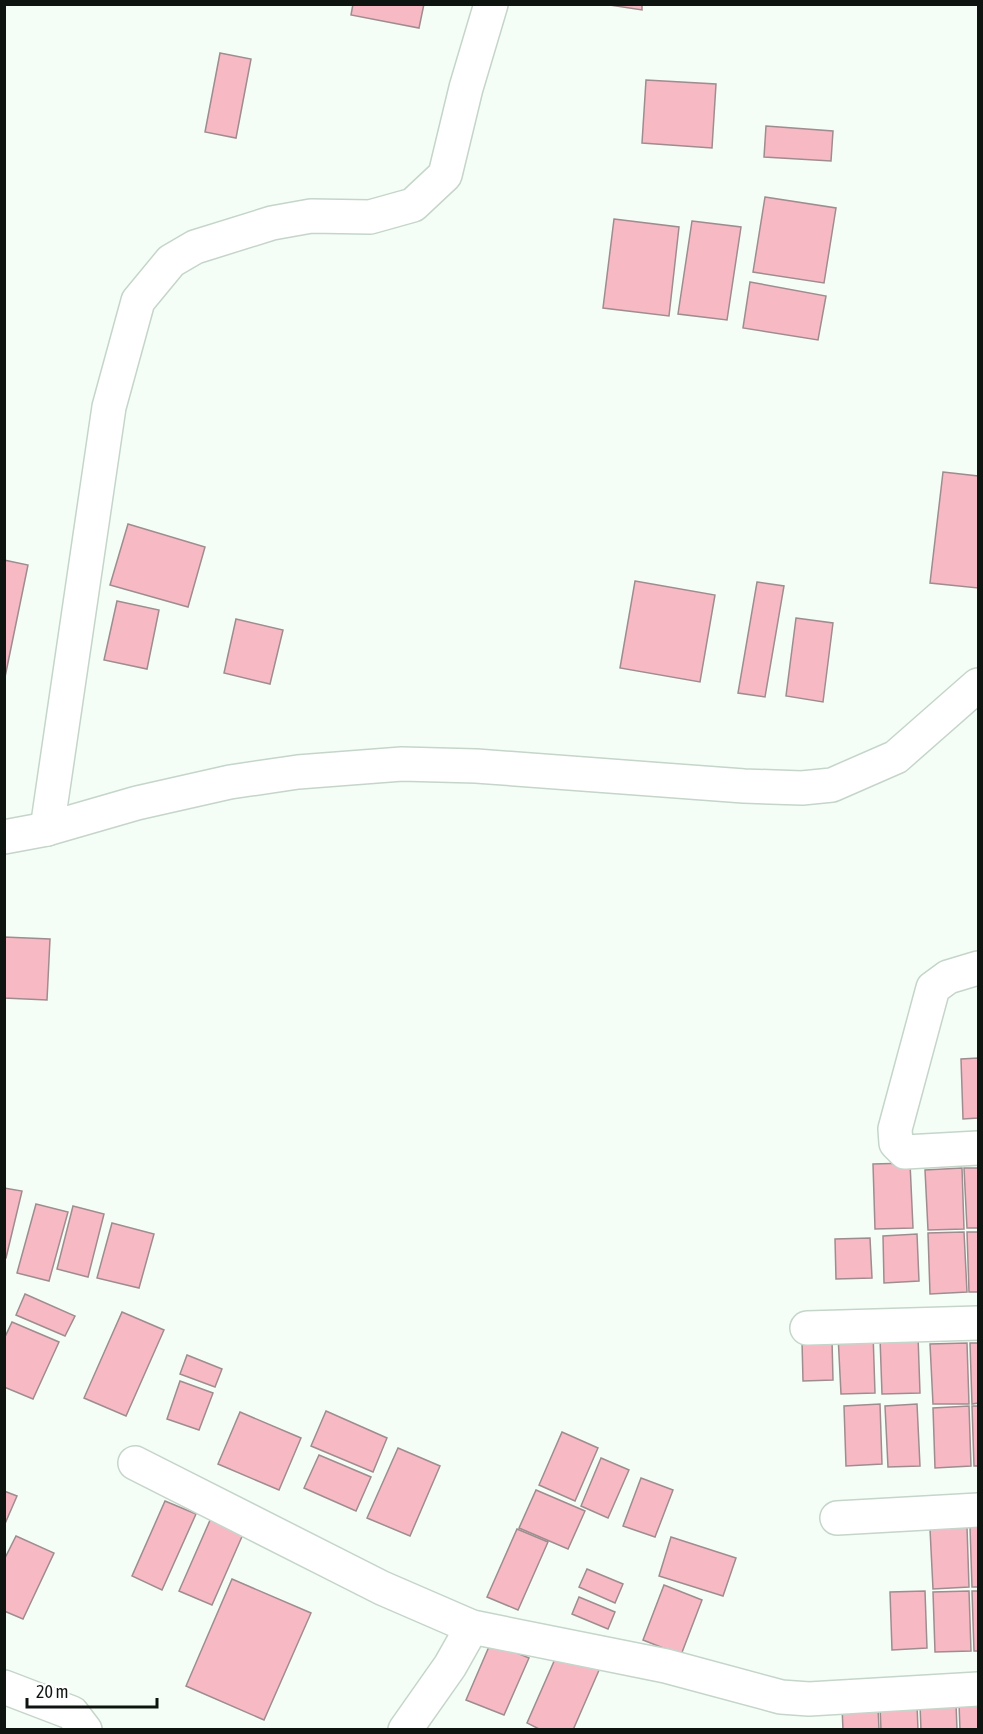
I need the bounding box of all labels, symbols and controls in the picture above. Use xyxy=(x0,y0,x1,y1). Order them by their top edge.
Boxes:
scale bar xyxy=(27,1671,158,1709)
text: 20 m xyxy=(36,1681,68,1702)

